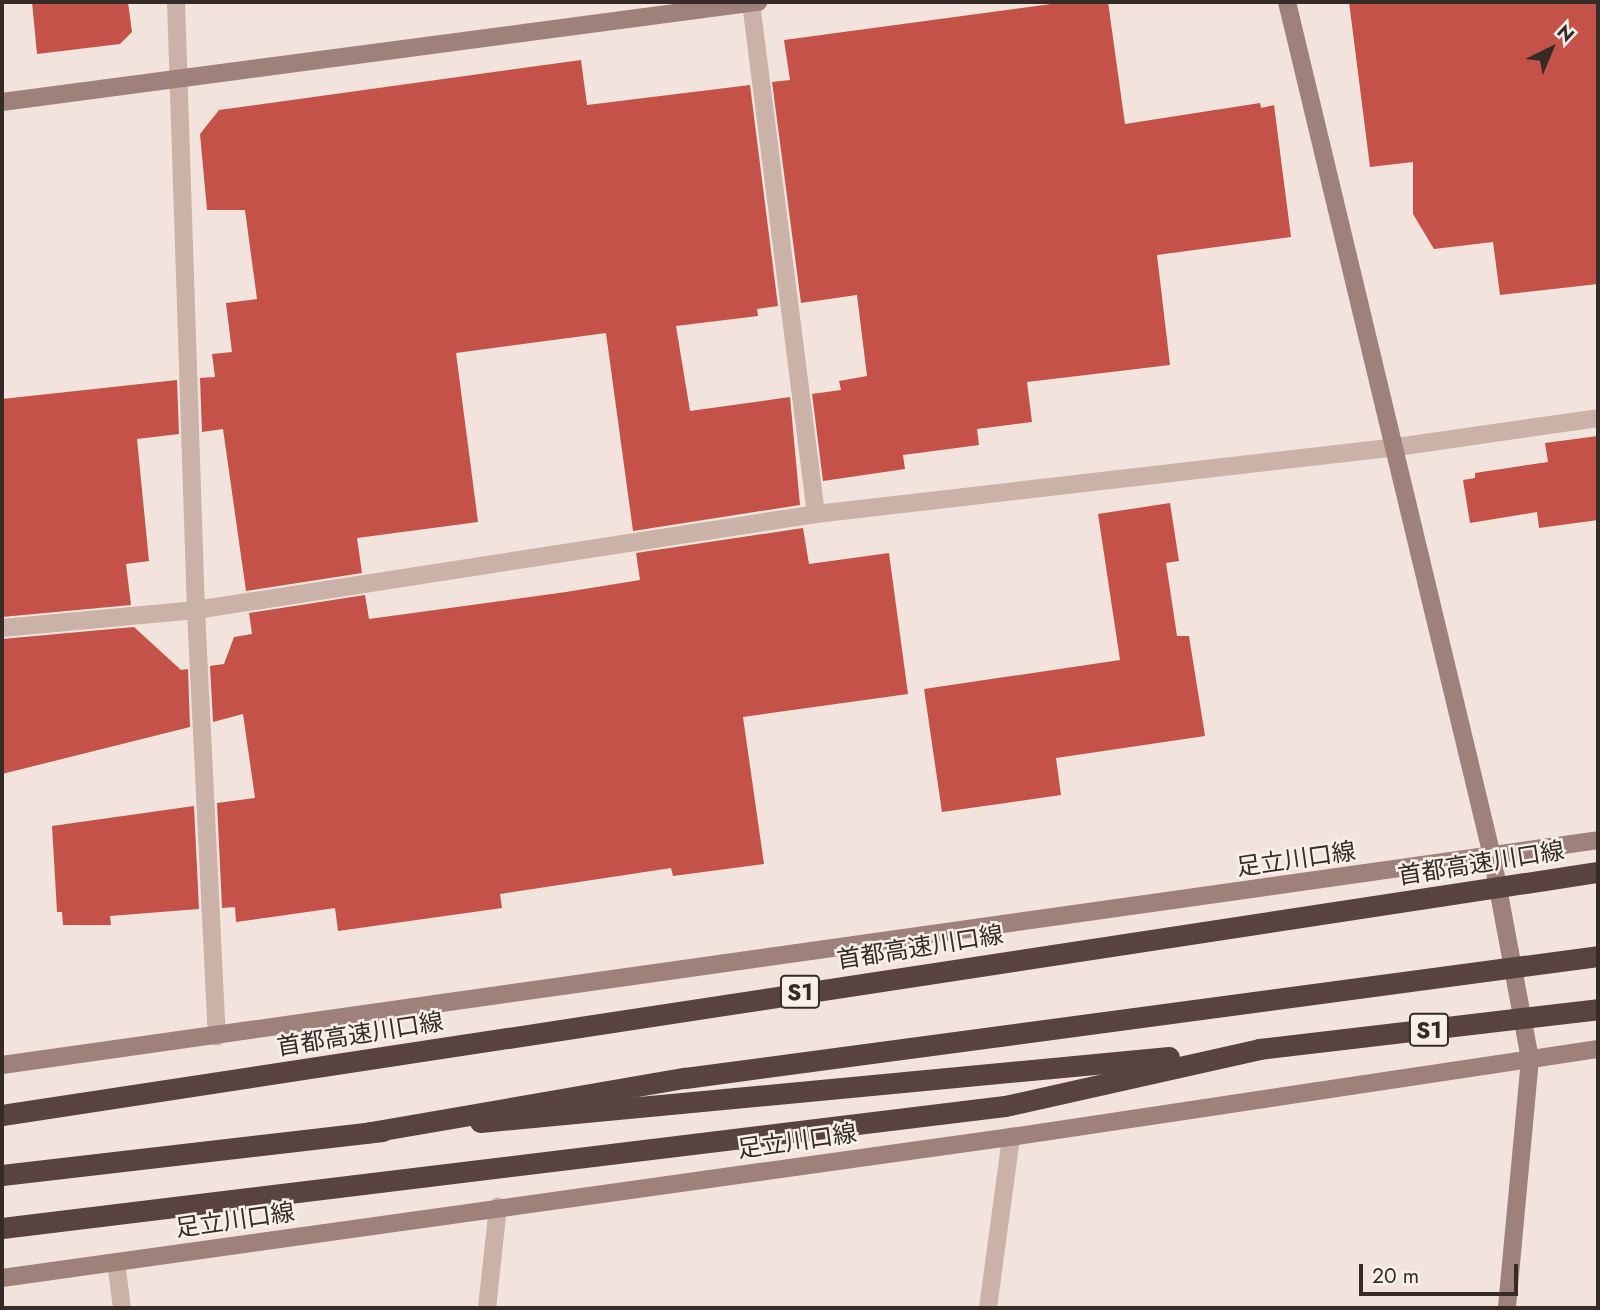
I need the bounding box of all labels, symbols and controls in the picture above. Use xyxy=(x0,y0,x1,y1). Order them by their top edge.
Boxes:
north arrow xyxy=(1516,14,1586,84)
text: N xyxy=(1551,18,1580,48)
street label: 足立川口線 xyxy=(1235,836,1357,882)
street label: 首都高速川口線 xyxy=(1396,836,1566,890)
street label: 首都高速川口線 xyxy=(835,920,1005,974)
road number: S1 xyxy=(779,973,821,1012)
street label: 首都高速川口線 xyxy=(275,1007,445,1061)
road number: S1 xyxy=(1408,1010,1450,1050)
street label: 足立川口線 xyxy=(736,1118,858,1164)
street label: 足立川口線 xyxy=(174,1197,296,1243)
scale bar xyxy=(1362,1250,1521,1294)
text: 20 m xyxy=(1372,1261,1419,1291)

